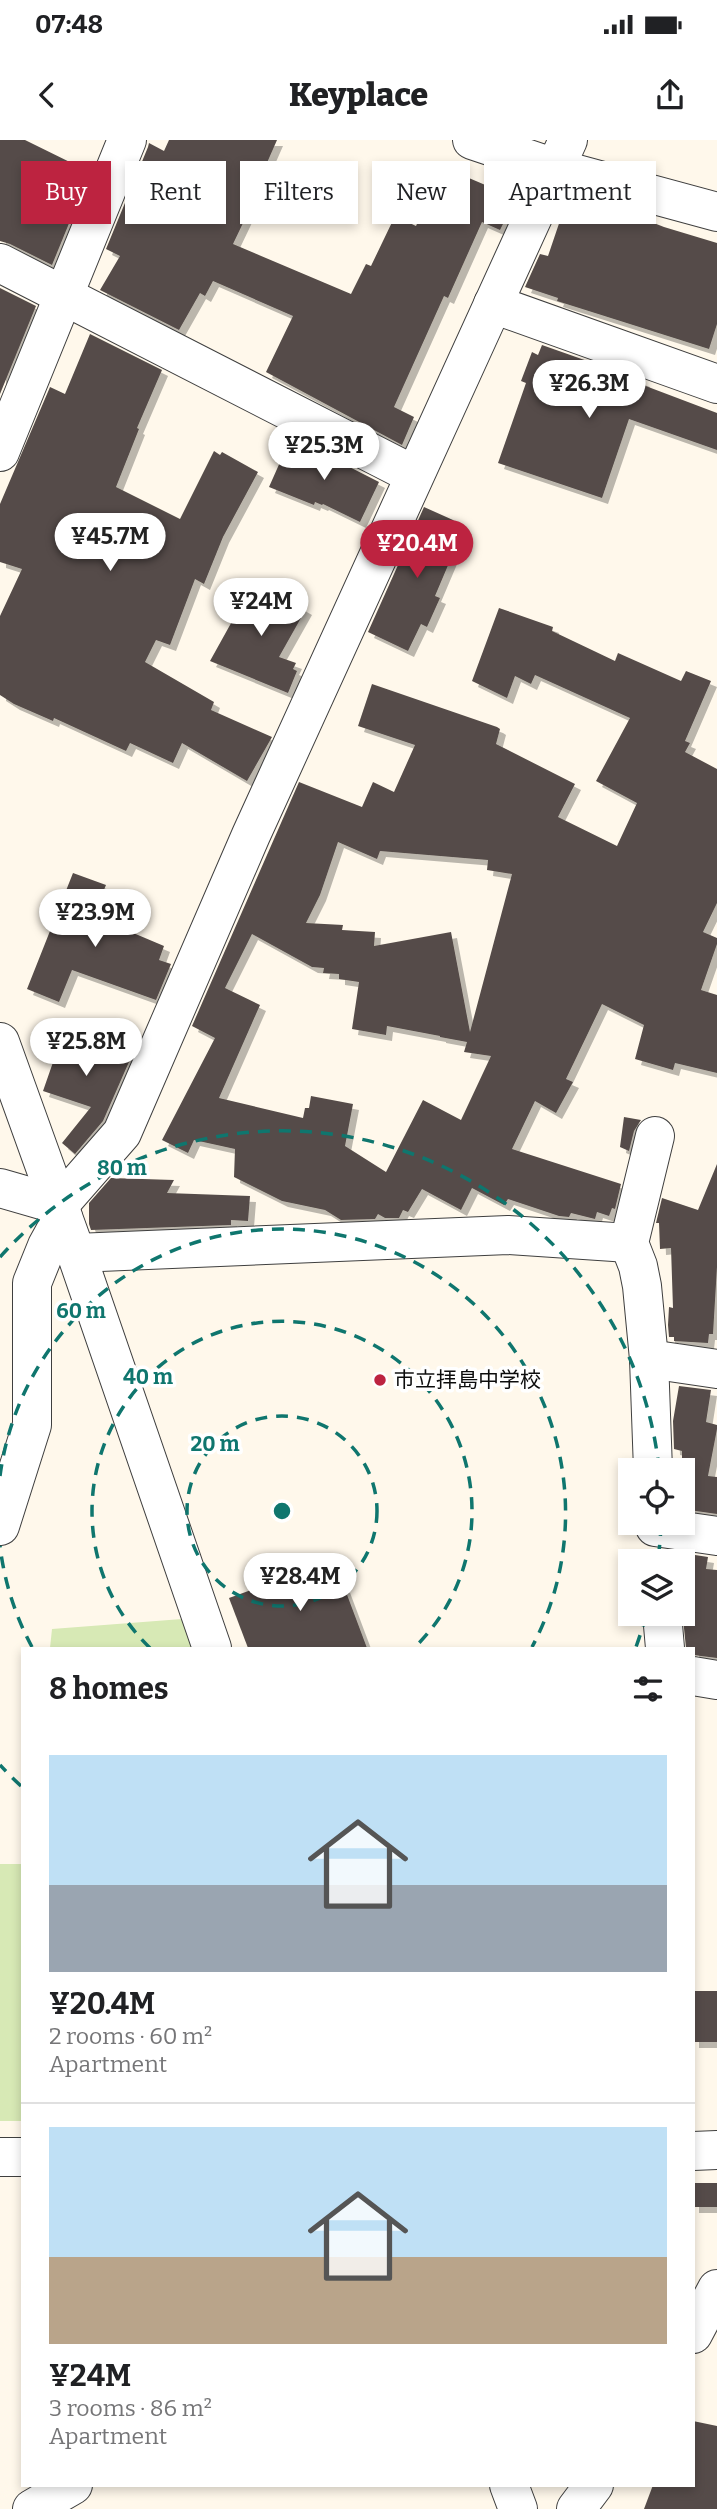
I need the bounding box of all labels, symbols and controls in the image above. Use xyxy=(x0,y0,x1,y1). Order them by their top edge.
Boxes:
text: 07:48 xyxy=(35,9,103,40)
icon: back xyxy=(28,76,66,114)
text: Keyplace xyxy=(289,76,428,114)
icon: share xyxy=(651,76,689,114)
chip: Buy xyxy=(21,161,111,224)
chip: Rent xyxy=(125,161,226,224)
chip: Filters xyxy=(240,161,358,224)
chip: New xyxy=(372,161,470,224)
chip: Apartment xyxy=(484,161,656,224)
pin: ¥26.3M xyxy=(532,360,646,420)
text: ¥26.3M xyxy=(549,369,629,397)
pin: ¥25.3M xyxy=(267,422,381,482)
text: ¥25.3M xyxy=(284,431,364,459)
pin: ¥45.7M xyxy=(53,514,167,573)
pin: ¥20.4M xyxy=(360,520,474,580)
text: ¥45.7M xyxy=(71,522,149,550)
text: ¥20.4M xyxy=(376,529,458,557)
pin: ¥24M xyxy=(220,578,302,638)
text: ¥24M xyxy=(229,587,293,615)
pin: ¥23.9M xyxy=(38,890,152,949)
text: ¥23.9M xyxy=(55,898,135,926)
pin: ¥25.8M xyxy=(29,1018,143,1078)
text: ¥25.8M xyxy=(46,1027,126,1055)
text: 80 m xyxy=(97,1155,147,1181)
text: 60 m xyxy=(56,1298,106,1324)
text: 40 m xyxy=(123,1364,173,1390)
place label: 市立拝島中学校 xyxy=(394,1367,541,1393)
marker: 市立拝島中学校 xyxy=(372,1372,388,1388)
text: 20 m xyxy=(191,1431,239,1457)
map controls xyxy=(618,1458,695,1626)
button: locate xyxy=(618,1458,695,1535)
centre of rings xyxy=(270,1499,294,1523)
button: layers xyxy=(618,1549,695,1626)
pin: ¥28.4M xyxy=(243,1554,357,1613)
text: ¥28.4M xyxy=(260,1562,340,1590)
icon: filters xyxy=(629,1670,667,1708)
text: 8 homes xyxy=(49,1671,169,1707)
icon: home xyxy=(295,1801,421,1927)
text: ¥20.4M xyxy=(49,1986,155,2022)
text: 2 rooms · 60 m² xyxy=(49,2022,212,2050)
text: Apartment xyxy=(49,2050,167,2078)
icon: home xyxy=(295,2173,421,2299)
text: ¥24M xyxy=(49,2358,131,2394)
text: 3 rooms · 86 m² xyxy=(49,2394,212,2422)
text: Apartment xyxy=(49,2422,167,2450)

